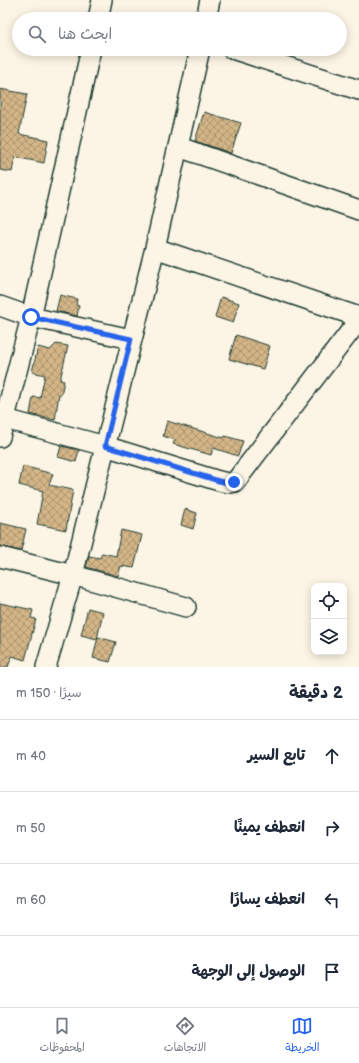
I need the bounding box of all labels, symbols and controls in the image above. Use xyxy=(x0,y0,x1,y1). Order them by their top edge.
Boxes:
search box xyxy=(12,12,347,56)
icon: search xyxy=(26,23,48,45)
text: ابحث هنا xyxy=(58,25,112,44)
route start xyxy=(22,308,40,326)
route end xyxy=(225,473,243,491)
map controls xyxy=(311,583,347,655)
button: locate xyxy=(311,583,347,619)
button: layers xyxy=(311,619,347,655)
text: 2 دقيقة xyxy=(289,683,343,703)
text: سيرًا · 150 m xyxy=(16,685,82,701)
icon: ahead xyxy=(321,745,343,767)
text: تابع السير xyxy=(247,746,305,765)
text: 40 m xyxy=(16,748,46,764)
icon: right xyxy=(321,817,343,839)
text: انعطف يمينًا xyxy=(234,818,305,837)
text: 50 m xyxy=(16,820,45,836)
icon: left xyxy=(321,889,343,911)
text: انعطف يسارًا xyxy=(230,890,305,909)
text: 60 m xyxy=(16,892,46,908)
icon: arrive xyxy=(321,961,343,983)
text: الوصول إلى الوجهة xyxy=(191,962,305,981)
tab: المحفوظات xyxy=(40,1015,85,1057)
tab: الاتجاهات xyxy=(164,1015,206,1057)
tab: الخريطة xyxy=(285,1015,320,1057)

